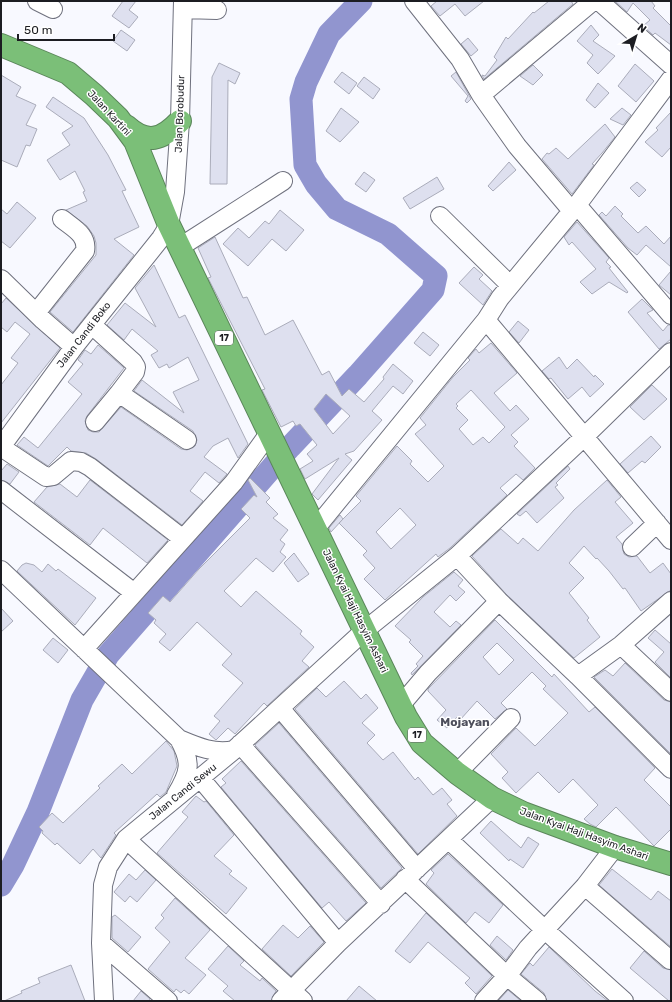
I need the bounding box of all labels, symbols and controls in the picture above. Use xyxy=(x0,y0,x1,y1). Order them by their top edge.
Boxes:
scale bar xyxy=(18,16,114,42)
north arrow xyxy=(616,16,656,56)
text: N xyxy=(635,21,649,36)
text: 50 m xyxy=(24,23,52,37)
street label: Jalan Borobudur xyxy=(173,75,187,153)
street label: Jalan Kartini xyxy=(85,88,133,138)
street label: Jalan Candi Boko xyxy=(55,299,114,370)
road number: 17 xyxy=(215,331,233,345)
street label: Jalan Kyai Haji Hasyim Ashari xyxy=(320,547,390,675)
district label: Mojayan xyxy=(440,715,490,729)
road number: 17 xyxy=(408,728,426,742)
street label: Jalan Candi Sewu xyxy=(147,761,219,823)
street label: Jalan Kyai Haji Hasyim Ashari xyxy=(518,805,650,863)

